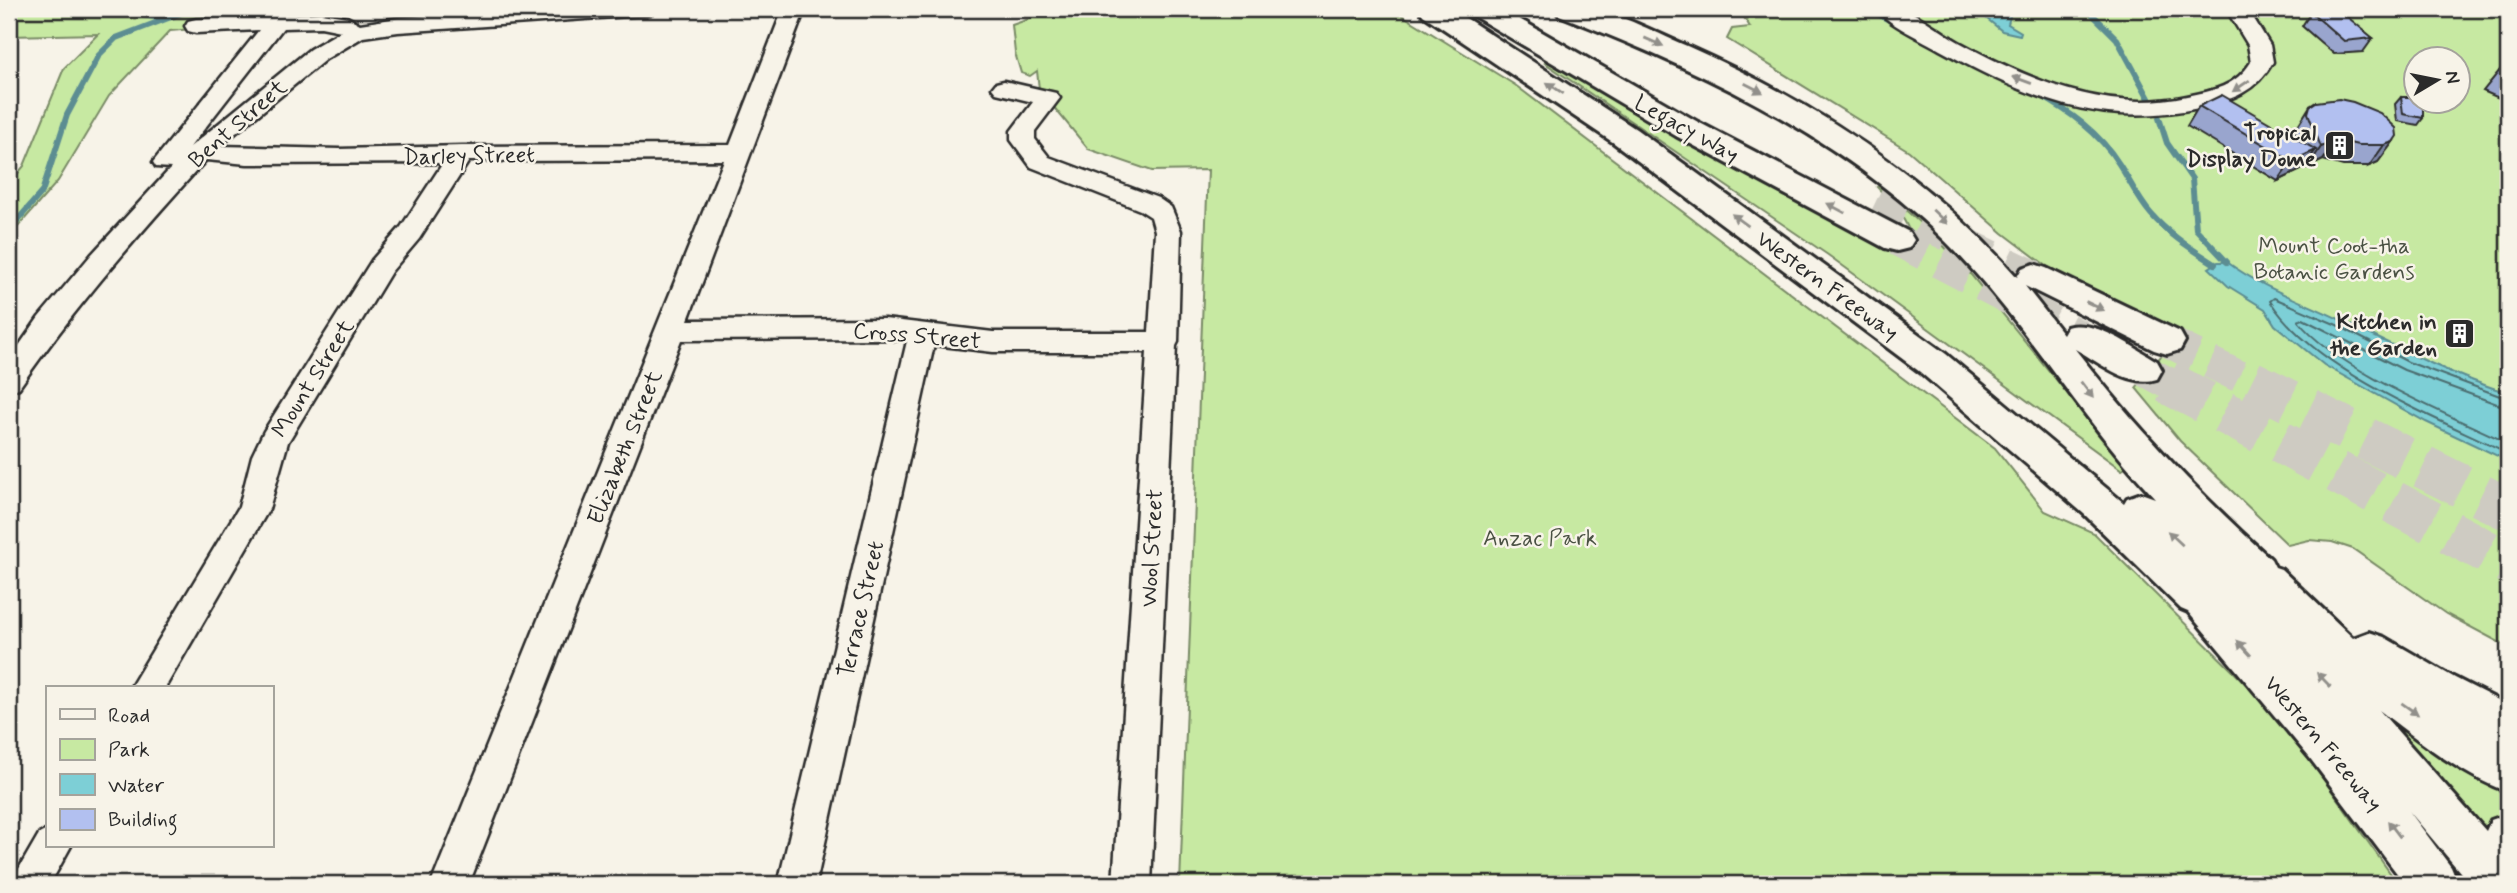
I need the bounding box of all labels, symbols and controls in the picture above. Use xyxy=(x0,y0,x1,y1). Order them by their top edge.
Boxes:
one-way arrow xyxy=(1643,37,1664,48)
north arrow xyxy=(2402,46,2472,116)
text: N xyxy=(2439,69,2466,86)
street label: Bent Street xyxy=(183,73,294,176)
one-way arrow xyxy=(2011,75,2032,86)
one-way arrow xyxy=(2232,79,2250,93)
one-way arrow xyxy=(1546,81,1564,95)
one-way arrow xyxy=(1744,82,1763,94)
street label: Legacy Way xyxy=(1627,89,1744,173)
place label: Tropical Display Dome xyxy=(2186,119,2317,175)
building icon: Tropical Display Dome xyxy=(2322,128,2356,162)
street label: Darley Street xyxy=(403,141,535,173)
one-way arrow xyxy=(1826,202,1846,214)
one-way arrow xyxy=(1931,208,1948,224)
one-way arrow xyxy=(1731,214,1749,228)
street label: Western Freeway xyxy=(1750,225,1904,348)
park label: Mount Coot-tha Botanic Gardens xyxy=(2253,232,2415,288)
one-way arrow xyxy=(2085,300,2105,311)
place label: Kitchen in the Garden xyxy=(2329,308,2437,364)
street label: Mount Street xyxy=(265,314,362,444)
street label: Cross Street xyxy=(852,316,982,358)
building icon: Kitchen in the Garden xyxy=(2443,317,2477,351)
street label: Elizabeth Street xyxy=(581,366,671,529)
one-way arrow xyxy=(2079,381,2094,399)
street label: Wool Street xyxy=(1135,488,1171,608)
park label: Anzac Park xyxy=(1483,524,1597,554)
one-way arrow xyxy=(2167,531,2184,547)
street label: Terrace Street xyxy=(832,538,892,681)
one-way arrow xyxy=(2236,639,2252,657)
street label: Western Freeway xyxy=(2257,670,2388,819)
one-way arrow xyxy=(2317,672,2333,689)
legend xyxy=(46,686,273,848)
text: Road xyxy=(108,702,150,730)
one-way arrow xyxy=(2401,702,2419,716)
text: Park xyxy=(108,736,150,764)
text: Water xyxy=(108,772,164,800)
text: Building xyxy=(108,806,178,836)
one-way arrow xyxy=(2387,820,2401,838)

